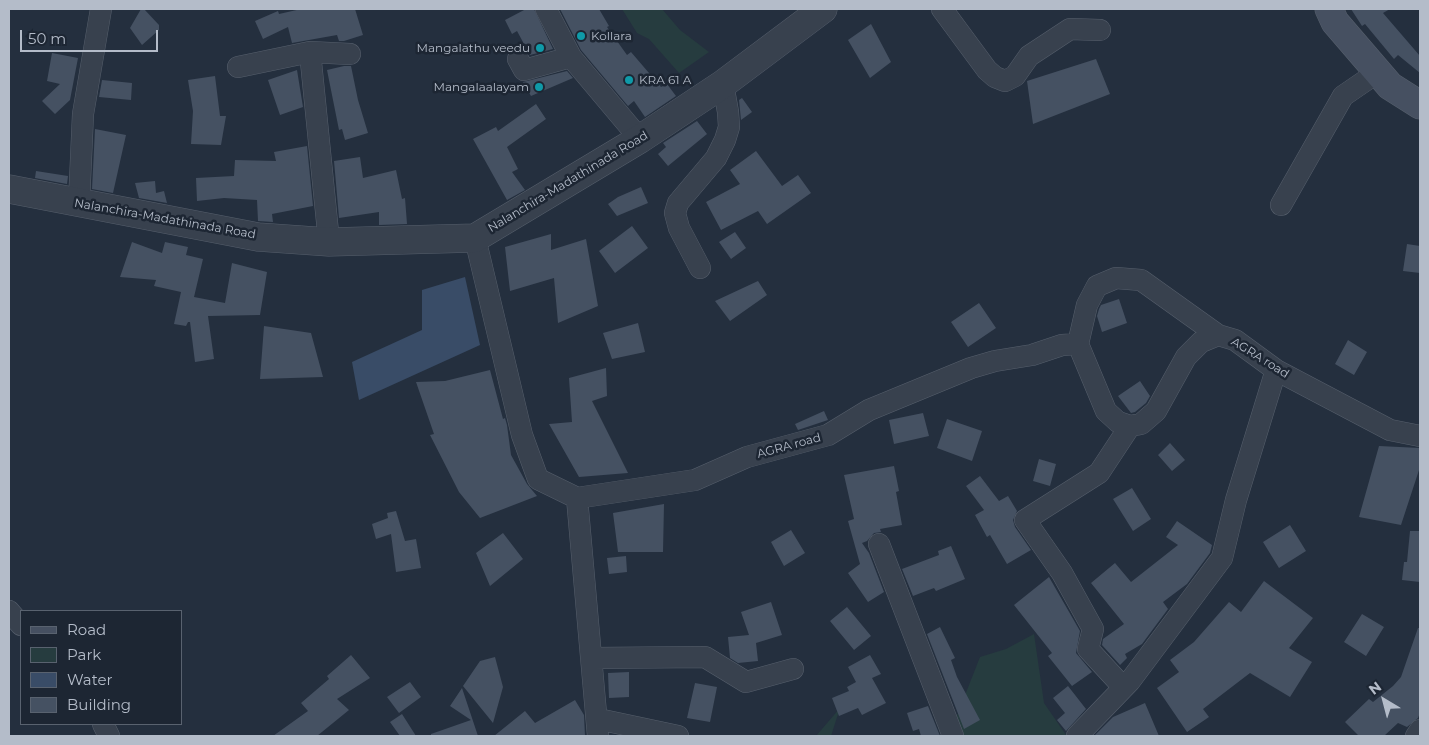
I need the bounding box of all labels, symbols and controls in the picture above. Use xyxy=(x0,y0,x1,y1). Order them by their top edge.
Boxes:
scale bar xyxy=(22,20,160,52)
text: 50 m xyxy=(28,29,66,48)
place label: Kollara xyxy=(591,29,632,43)
marker: Kollara xyxy=(575,30,587,42)
place label: Mangalathu veedu xyxy=(417,41,530,55)
marker: Mangalathu veedu xyxy=(534,42,546,54)
place label: KRA 61 A xyxy=(639,73,691,87)
marker: KRA 61 A xyxy=(623,74,635,86)
place label: Mangalaalayam xyxy=(434,80,529,94)
marker: Mangalaalayam xyxy=(533,81,545,93)
street label: Nalanchira-Madathinada Road xyxy=(485,128,651,236)
street label: Nalanchira-Madathinada Road xyxy=(73,196,257,242)
street label: AGRA road xyxy=(1228,335,1292,381)
street label: AGRA road xyxy=(755,431,823,461)
legend xyxy=(20,610,182,725)
text: Road xyxy=(67,620,106,639)
text: Park xyxy=(67,645,101,664)
text: Water xyxy=(67,670,113,689)
north arrow xyxy=(1359,675,1409,725)
text: N xyxy=(1365,677,1385,699)
text: Building xyxy=(67,695,131,714)

